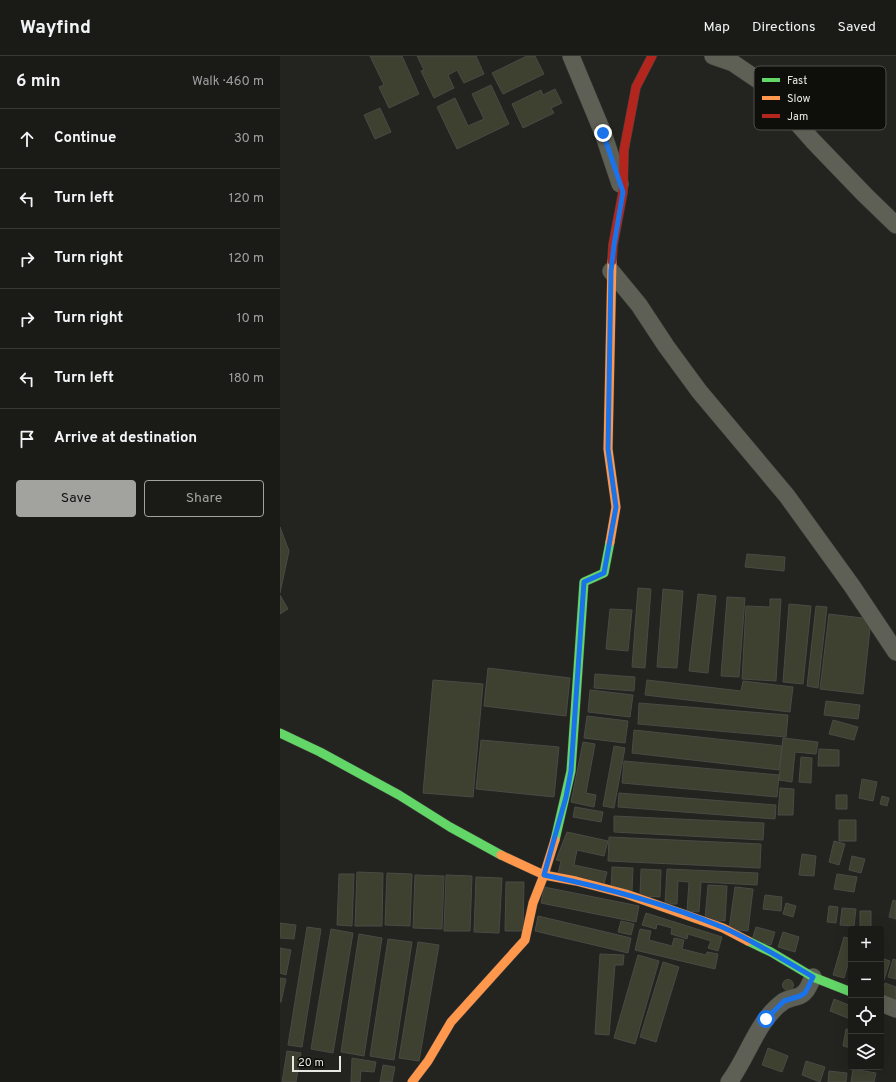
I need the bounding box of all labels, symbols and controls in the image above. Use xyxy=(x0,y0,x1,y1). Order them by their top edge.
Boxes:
text: Wayfind xyxy=(20,16,91,40)
text: Map xyxy=(704,19,730,36)
text: Directions xyxy=(752,19,816,36)
text: Saved xyxy=(838,19,876,36)
legend xyxy=(754,66,886,130)
text: 6 min xyxy=(16,71,60,93)
text: Walk · 460 m xyxy=(192,74,264,90)
text: Fast xyxy=(787,74,807,88)
text: Slow xyxy=(787,92,810,106)
text: Jam xyxy=(787,110,808,124)
route end xyxy=(594,124,612,142)
icon: ahead xyxy=(16,128,38,150)
text: Continue xyxy=(54,129,116,148)
text: 30 m xyxy=(234,131,264,147)
icon: left xyxy=(16,188,38,210)
text: Turn left xyxy=(54,189,114,208)
text: 120 m xyxy=(229,191,264,207)
icon: right xyxy=(16,248,38,270)
text: Turn right xyxy=(54,249,123,268)
text: 120 m xyxy=(229,251,264,267)
icon: right xyxy=(16,308,38,330)
text: Turn right xyxy=(54,309,123,328)
text: 10 m xyxy=(237,311,264,327)
icon: left xyxy=(16,368,38,390)
text: Turn left xyxy=(54,369,114,388)
text: 180 m xyxy=(229,371,264,387)
icon: arrive xyxy=(16,428,38,450)
text: Arrive at destination xyxy=(54,429,197,448)
button: Save xyxy=(16,480,136,517)
button: Share xyxy=(144,480,264,517)
map controls xyxy=(848,926,884,1070)
button: + xyxy=(848,926,884,962)
button: − xyxy=(848,962,884,998)
button: locate xyxy=(848,998,884,1034)
route start xyxy=(757,1010,775,1028)
button: layers xyxy=(848,1034,884,1070)
scale bar xyxy=(292,1054,341,1073)
text: 20 m xyxy=(298,1056,324,1070)

